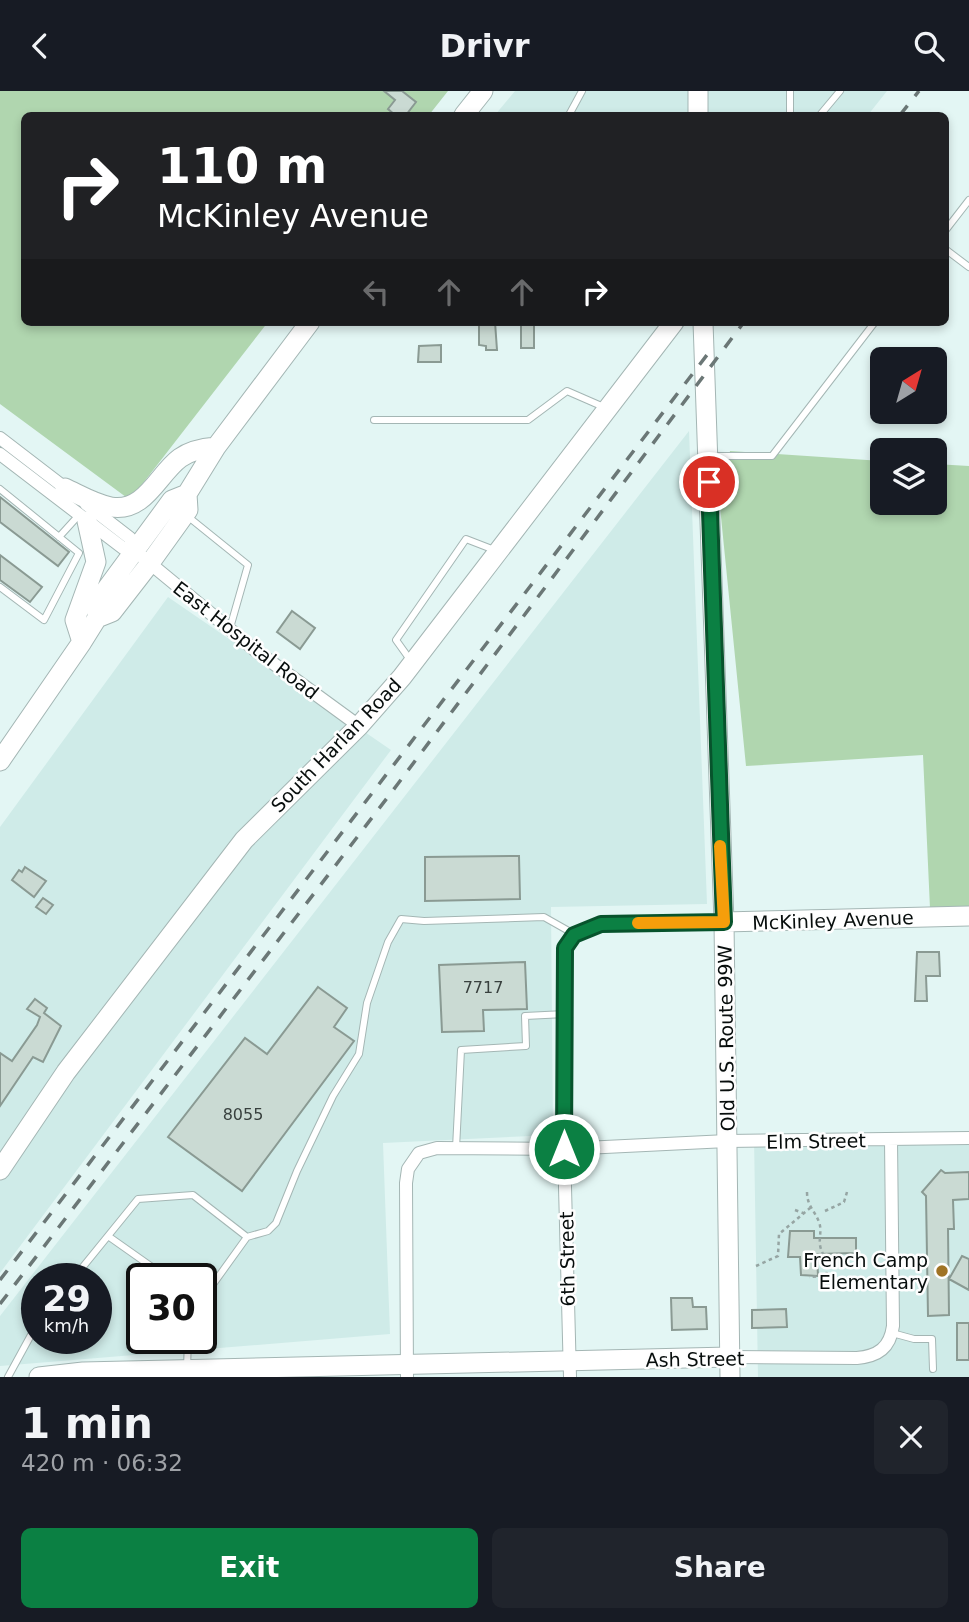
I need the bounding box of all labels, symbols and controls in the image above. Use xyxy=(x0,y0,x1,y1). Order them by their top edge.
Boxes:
icon: back xyxy=(21,27,59,65)
text: Drivr xyxy=(440,27,529,65)
icon: search xyxy=(910,27,948,65)
text: 110 m xyxy=(157,138,327,195)
icon: right xyxy=(42,140,133,231)
text: McKinley Avenue xyxy=(157,197,429,235)
icon: left xyxy=(357,273,395,311)
icon: ahead xyxy=(430,273,468,311)
icon: ahead xyxy=(503,273,541,311)
icon: right xyxy=(576,273,614,311)
north arrow xyxy=(870,347,947,423)
map controls xyxy=(870,347,947,515)
button: layers xyxy=(870,438,947,515)
pin xyxy=(679,452,739,512)
icon: arrive xyxy=(690,463,728,501)
street label: East Hospital Road xyxy=(169,576,323,704)
street label: South Harlan Road xyxy=(266,673,406,817)
street label: McKinley Avenue xyxy=(752,906,914,934)
street label: Old U.S. Route 99W xyxy=(713,944,739,1131)
house number: 7717 xyxy=(463,978,503,997)
house number: 8055 xyxy=(223,1105,263,1124)
position arrow xyxy=(527,1112,601,1186)
street label: Elm Street xyxy=(766,1129,866,1153)
street label: 6th Street xyxy=(555,1211,579,1307)
place label: French Camp Elementary xyxy=(803,1249,928,1293)
speed limit sign: 30 xyxy=(126,1263,217,1354)
marker: French Camp Elementary xyxy=(934,1263,950,1279)
text: 29 xyxy=(42,1279,91,1319)
text: km/h xyxy=(44,1315,89,1336)
street label: Ash Street xyxy=(645,1347,745,1371)
text: 1 min xyxy=(21,1399,153,1448)
button: close xyxy=(874,1400,948,1474)
text: 420 m · 06:32 xyxy=(21,1450,183,1476)
button: Exit xyxy=(21,1528,478,1608)
button: Share xyxy=(492,1528,948,1608)

